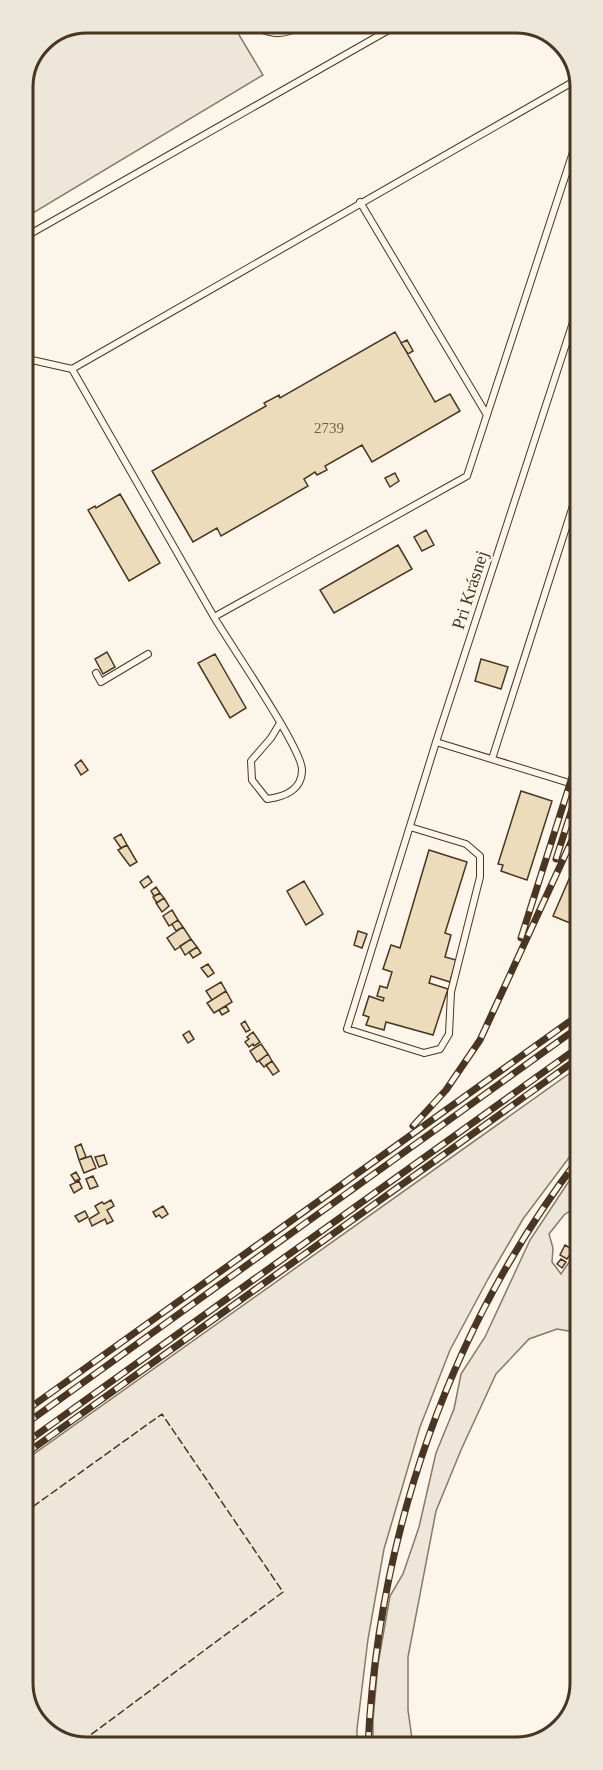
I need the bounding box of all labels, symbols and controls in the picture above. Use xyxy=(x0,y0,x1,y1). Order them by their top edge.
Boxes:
house number: 2739 xyxy=(314,420,344,436)
street label: Pri Krásnej xyxy=(448,548,492,632)

